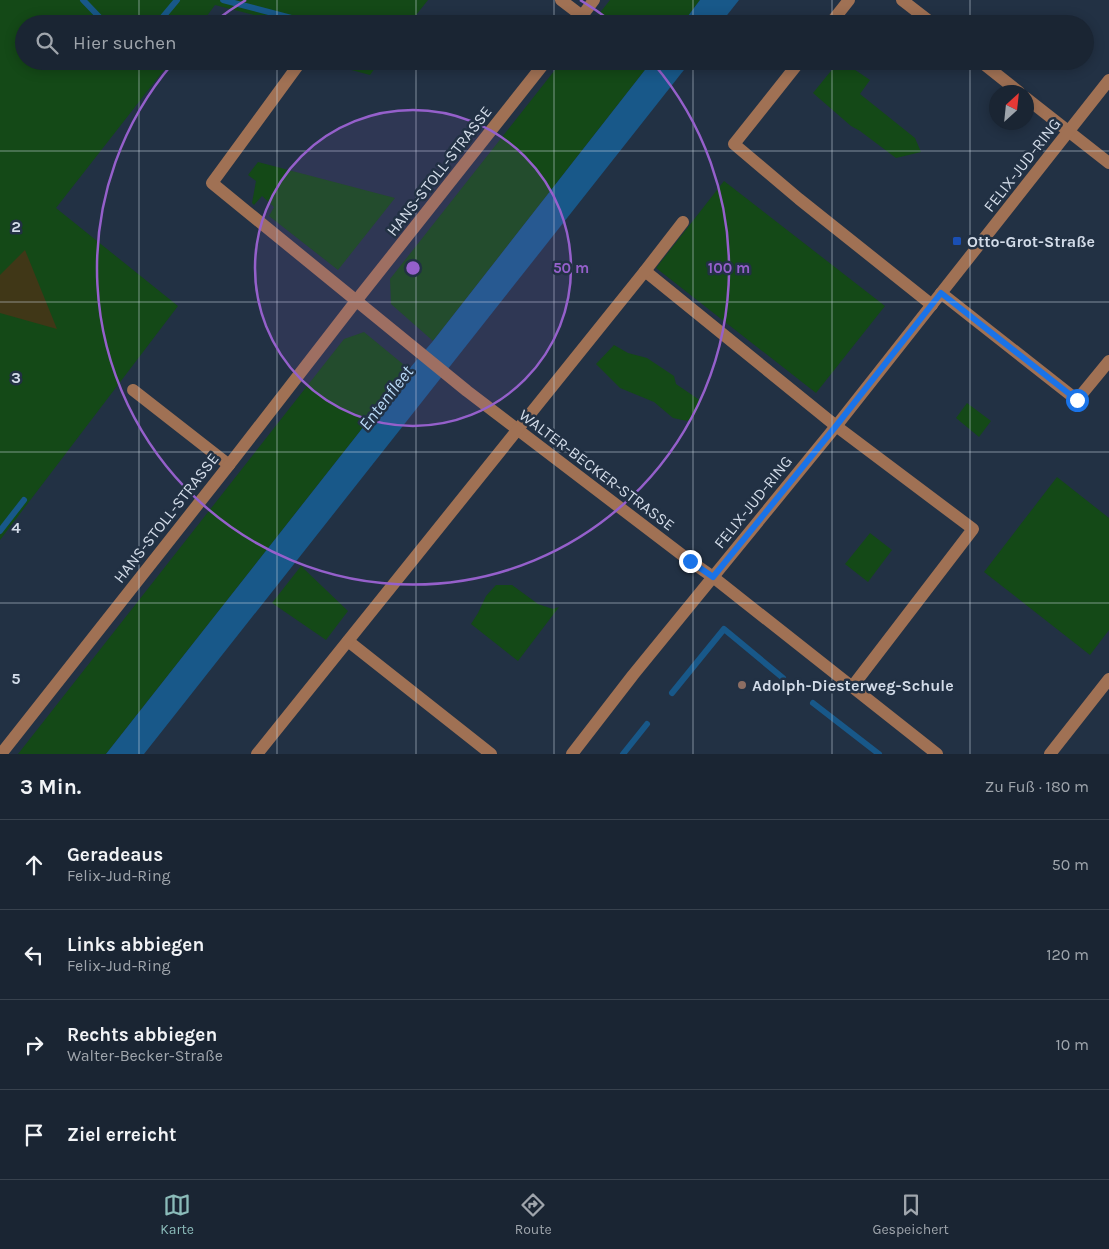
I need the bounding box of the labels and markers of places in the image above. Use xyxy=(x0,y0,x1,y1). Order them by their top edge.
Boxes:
place label: Otto-Grot-Straße xyxy=(967,232,1095,251)
marker: Otto-Grot-Straße xyxy=(951,235,963,247)
centre of rings xyxy=(404,259,422,277)
place label: Adolph-Diesterweg-Schule xyxy=(752,676,954,695)
marker: Adolph-Diesterweg-Schule xyxy=(736,679,748,691)

